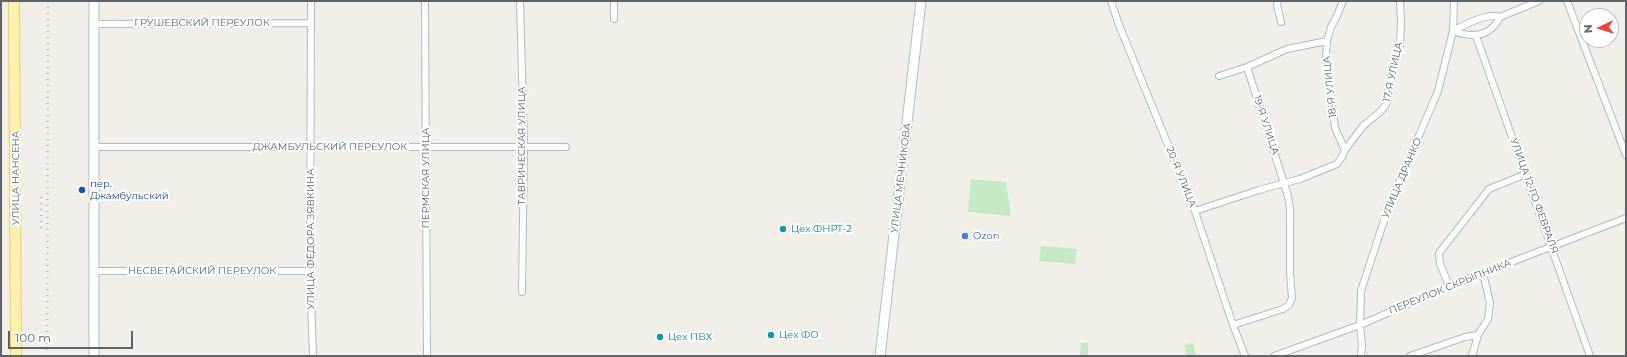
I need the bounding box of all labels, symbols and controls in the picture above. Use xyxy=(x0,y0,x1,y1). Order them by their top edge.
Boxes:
north arrow xyxy=(1579,8,1619,48)
street label: ГРУШЕВСКИЙ ПЕРЕУЛОК xyxy=(134,17,270,29)
text: N xyxy=(1581,24,1595,34)
street label: 17-Я УЛИЦА xyxy=(1381,41,1405,103)
street label: 18-Я УЛИЦА xyxy=(1321,56,1339,118)
street label: ТАВРИЧЕСКАЯ УЛИЦА xyxy=(516,87,528,205)
street label: 19-Я УЛИЦА xyxy=(1251,94,1281,156)
street label: УЛИЦА МЕЧНИКОВА xyxy=(888,122,914,234)
street label: ПЕРМСКАЯ УЛИЦА xyxy=(420,128,432,228)
street label: УЛИЦА НАНСЕНА xyxy=(10,131,22,225)
street label: УЛИЦА ДРАНКО xyxy=(1380,136,1424,220)
street label: УЛИЦА 12-ГО ФЕВРАЛЯ xyxy=(1507,137,1561,255)
street label: ДЖАМБУЛЬСКИЙ ПЕРЕУЛОК xyxy=(253,141,407,153)
street label: 20-Я УЛИЦА xyxy=(1163,145,1199,209)
street label: УЛИЦА ФЁДОРА ЗЯВКИНА xyxy=(305,168,317,310)
place label: пер. Джамбульский xyxy=(90,178,169,202)
marker: пер. Джамбульский xyxy=(77,185,87,195)
place label: Цех ФНРТ-2 xyxy=(791,223,852,235)
marker: Цех ФНРТ-2 xyxy=(778,224,788,234)
place label: Ozon xyxy=(973,230,999,242)
marker: Ozon xyxy=(960,231,970,241)
street label: ПЕРЕУЛОК СКРЫПНИКА xyxy=(1387,257,1513,317)
street label: НЕСВЕТАЙСКИЙ ПЕРЕУЛОК xyxy=(128,265,276,277)
scale bar xyxy=(10,323,135,349)
place label: Цех ФО xyxy=(779,329,819,341)
text: 100 m xyxy=(15,330,51,345)
marker: Цех ФО xyxy=(766,330,776,340)
place label: Цех ПВХ xyxy=(668,331,712,343)
marker: Цех ПВХ xyxy=(655,332,665,342)

